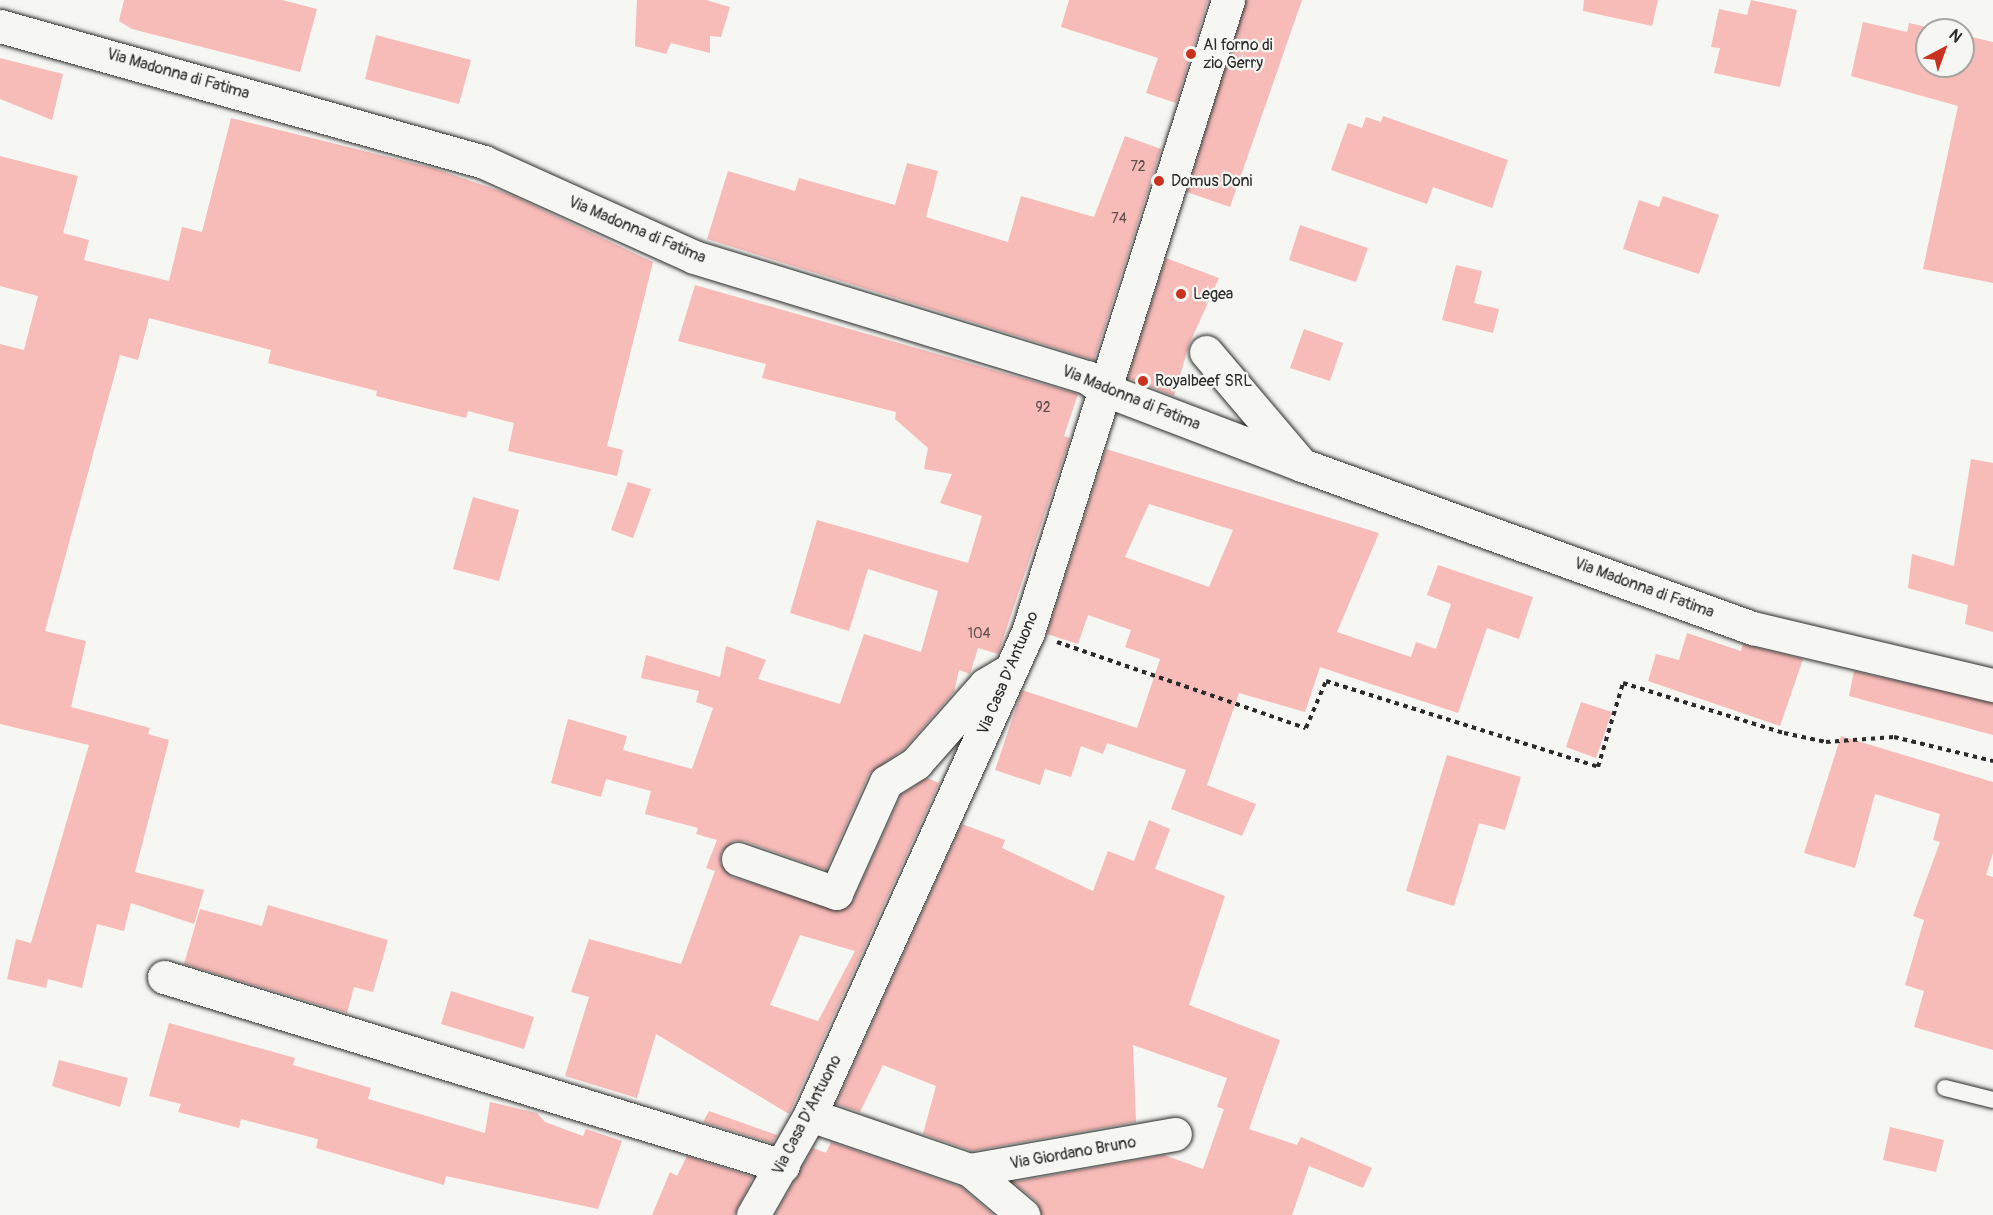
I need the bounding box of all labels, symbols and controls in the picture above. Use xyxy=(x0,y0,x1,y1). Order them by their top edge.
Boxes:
north arrow xyxy=(1915,18,1975,78)
text: N xyxy=(1945,25,1966,47)
place label: Al forno di zio Gerry xyxy=(1203,35,1273,73)
street label: Via Madonna di Fatima xyxy=(104,44,252,104)
marker: Al forno di zio Gerry xyxy=(1184,47,1198,61)
house number: 72 xyxy=(1130,159,1146,175)
place label: Domus Doni xyxy=(1171,171,1252,191)
marker: Domus Doni xyxy=(1152,174,1166,188)
street label: Via Madonna di Fatima xyxy=(565,192,709,268)
house number: 74 xyxy=(1111,211,1127,227)
place label: Legea xyxy=(1193,284,1233,304)
marker: Legea xyxy=(1174,287,1188,301)
street label: Via Madonna di Fatima xyxy=(1059,361,1203,435)
place label: Royalbeef SRL xyxy=(1155,371,1252,391)
marker: Royalbeef SRL xyxy=(1136,374,1150,388)
house number: 92 xyxy=(1035,400,1051,416)
street label: Via Madonna di Fatima xyxy=(1571,554,1717,622)
street label: Via Casa D'Antuono xyxy=(973,608,1043,738)
house number: 104 xyxy=(967,626,991,642)
street label: Via Casa D'Antuono xyxy=(768,1052,846,1178)
street label: Via Giordano Bruno xyxy=(1008,1132,1138,1174)

